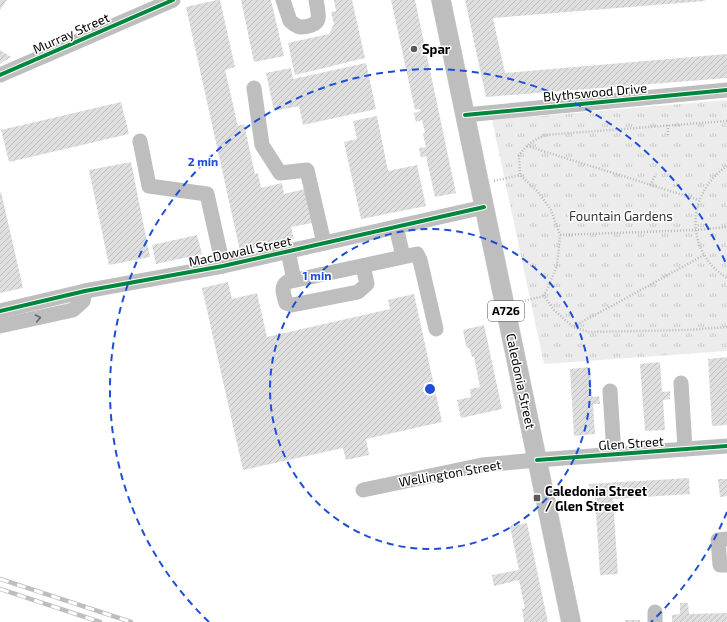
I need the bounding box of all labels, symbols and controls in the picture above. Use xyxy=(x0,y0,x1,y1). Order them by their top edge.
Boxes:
street label: Murray Street xyxy=(30,9,112,57)
place label: Spar xyxy=(422,41,451,57)
marker: Spar xyxy=(409,44,419,54)
street label: Blythswood Drive xyxy=(542,79,648,105)
text: 2 min xyxy=(188,154,218,168)
park label: Fountain Gardens xyxy=(569,208,673,224)
street label: MacDowall Street xyxy=(187,232,293,270)
text: 1 min xyxy=(303,268,331,282)
road number: A726 xyxy=(488,301,524,321)
one-way arrow xyxy=(35,314,41,322)
street label: Caledonia Street xyxy=(503,332,539,430)
centre of rings xyxy=(423,382,437,396)
street label: Glen Street xyxy=(598,433,664,453)
street label: Wellington Street xyxy=(398,456,503,490)
place label: Caledonia Street / Glen Street xyxy=(545,483,648,514)
marker: Caledonia Street / Glen Street xyxy=(532,493,542,503)

